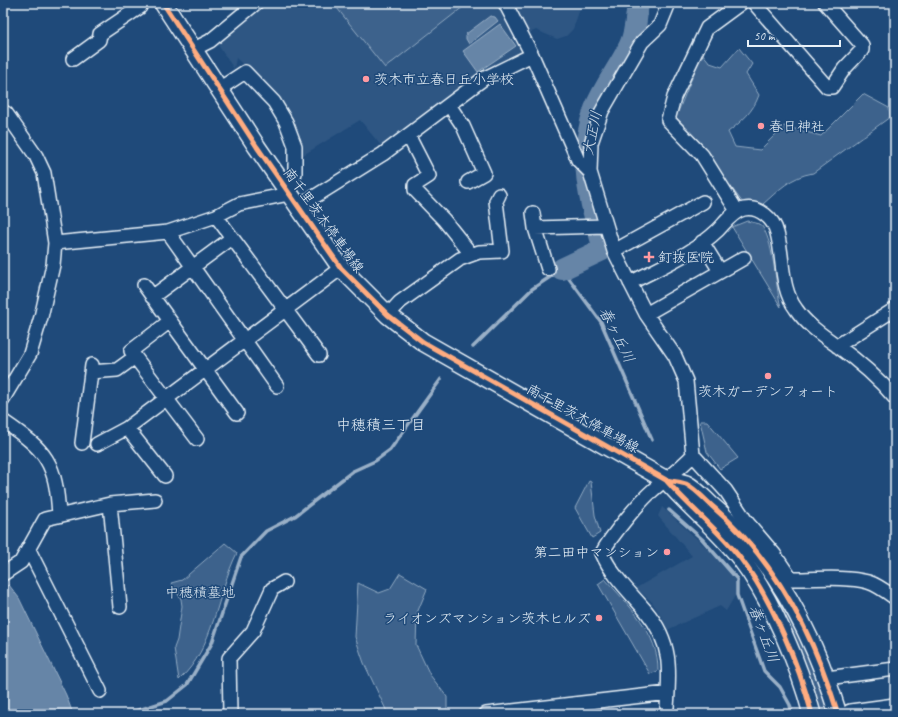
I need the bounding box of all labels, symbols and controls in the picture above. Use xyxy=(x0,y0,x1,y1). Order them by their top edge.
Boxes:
scale bar xyxy=(748,22,840,48)
text: 50 m xyxy=(754,28,776,44)
place label: 茨木市立春日丘小学校 xyxy=(374,71,514,88)
marker: 茨木市立春日丘小学校 xyxy=(361,74,371,84)
water label: 大正川 xyxy=(579,109,606,157)
place label: 春日神社 xyxy=(769,118,825,135)
marker: 春日神社 xyxy=(756,121,766,131)
street label: 南千里茨木停車場線 xyxy=(280,164,368,276)
place label: 釘抜医院 xyxy=(658,249,714,266)
marker: 釘抜医院 xyxy=(643,251,655,263)
water label: 春ヶ丘川 xyxy=(594,304,639,366)
marker: 茨木ガーデンフォート xyxy=(763,371,773,381)
street label: 南千里茨木停車場線 xyxy=(524,380,642,456)
place label: 茨木ガーデンフォート xyxy=(698,383,838,400)
district label: 中穂積三丁目 xyxy=(336,416,426,435)
place label: 第二田中マンション xyxy=(534,544,659,561)
marker: 第二田中マンション xyxy=(662,547,672,557)
park label: 中穂積墓地 xyxy=(165,584,235,601)
water label: 春ヶ丘川 xyxy=(744,603,783,666)
place label: ライオンズマンション茨木ヒルズ xyxy=(383,610,591,627)
marker: ライオンズマンション茨木ヒルズ xyxy=(594,613,604,623)

